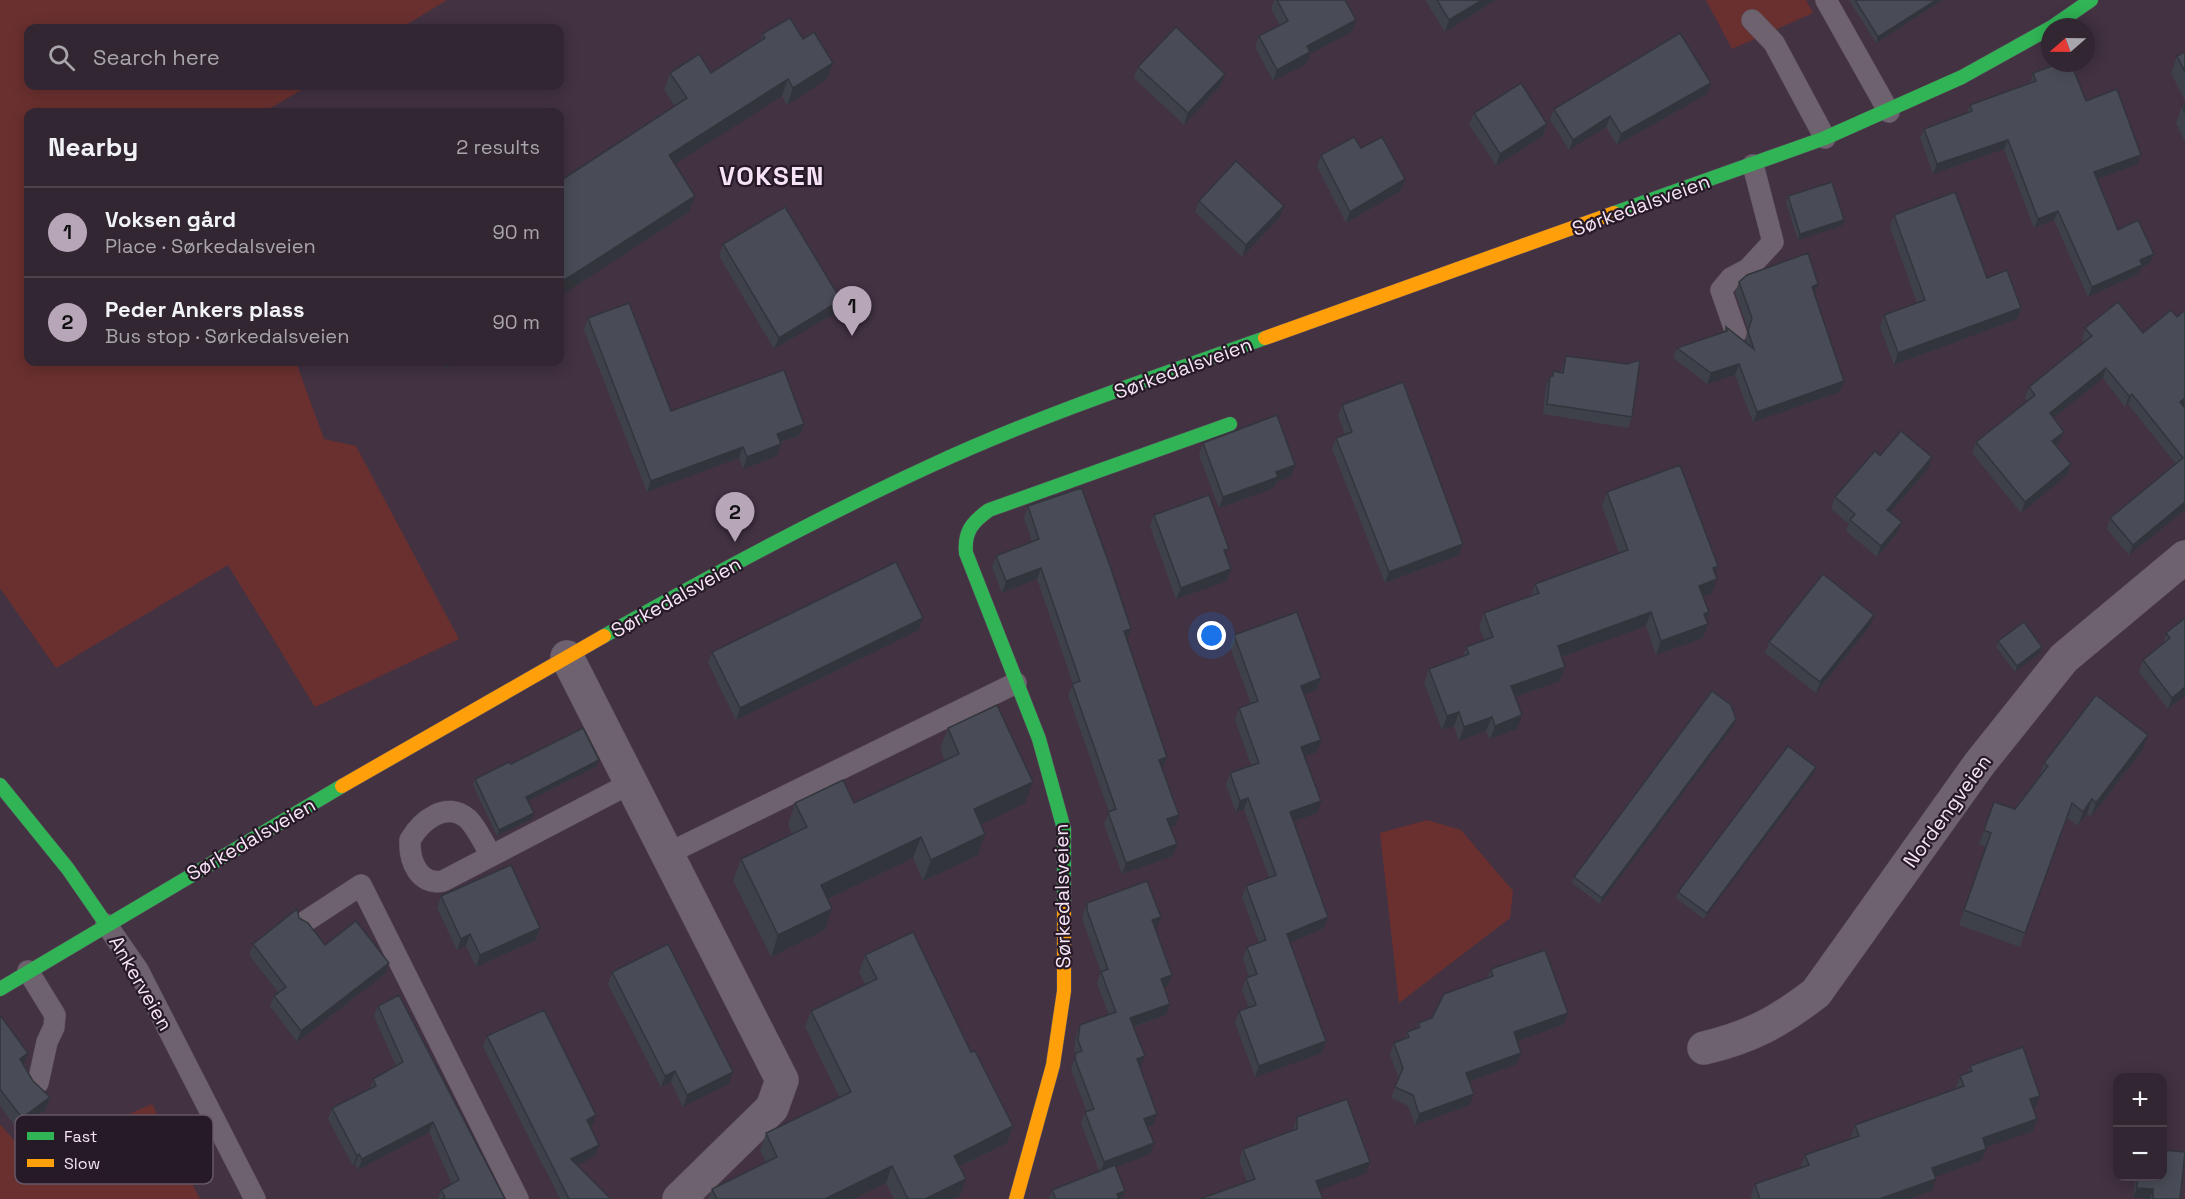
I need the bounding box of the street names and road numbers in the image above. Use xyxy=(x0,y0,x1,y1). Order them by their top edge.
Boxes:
street label: Sørkedalsveien xyxy=(1568,168,1714,242)
street label: Sørkedalsveien xyxy=(1110,331,1256,405)
street label: Sørkedalsveien xyxy=(606,551,746,643)
street label: Nordengveien xyxy=(1897,749,1997,873)
street label: Sørkedalsveien xyxy=(182,792,320,886)
street label: Sørkedalsveien xyxy=(1048,823,1076,969)
street label: Ankerveien xyxy=(103,931,179,1035)

